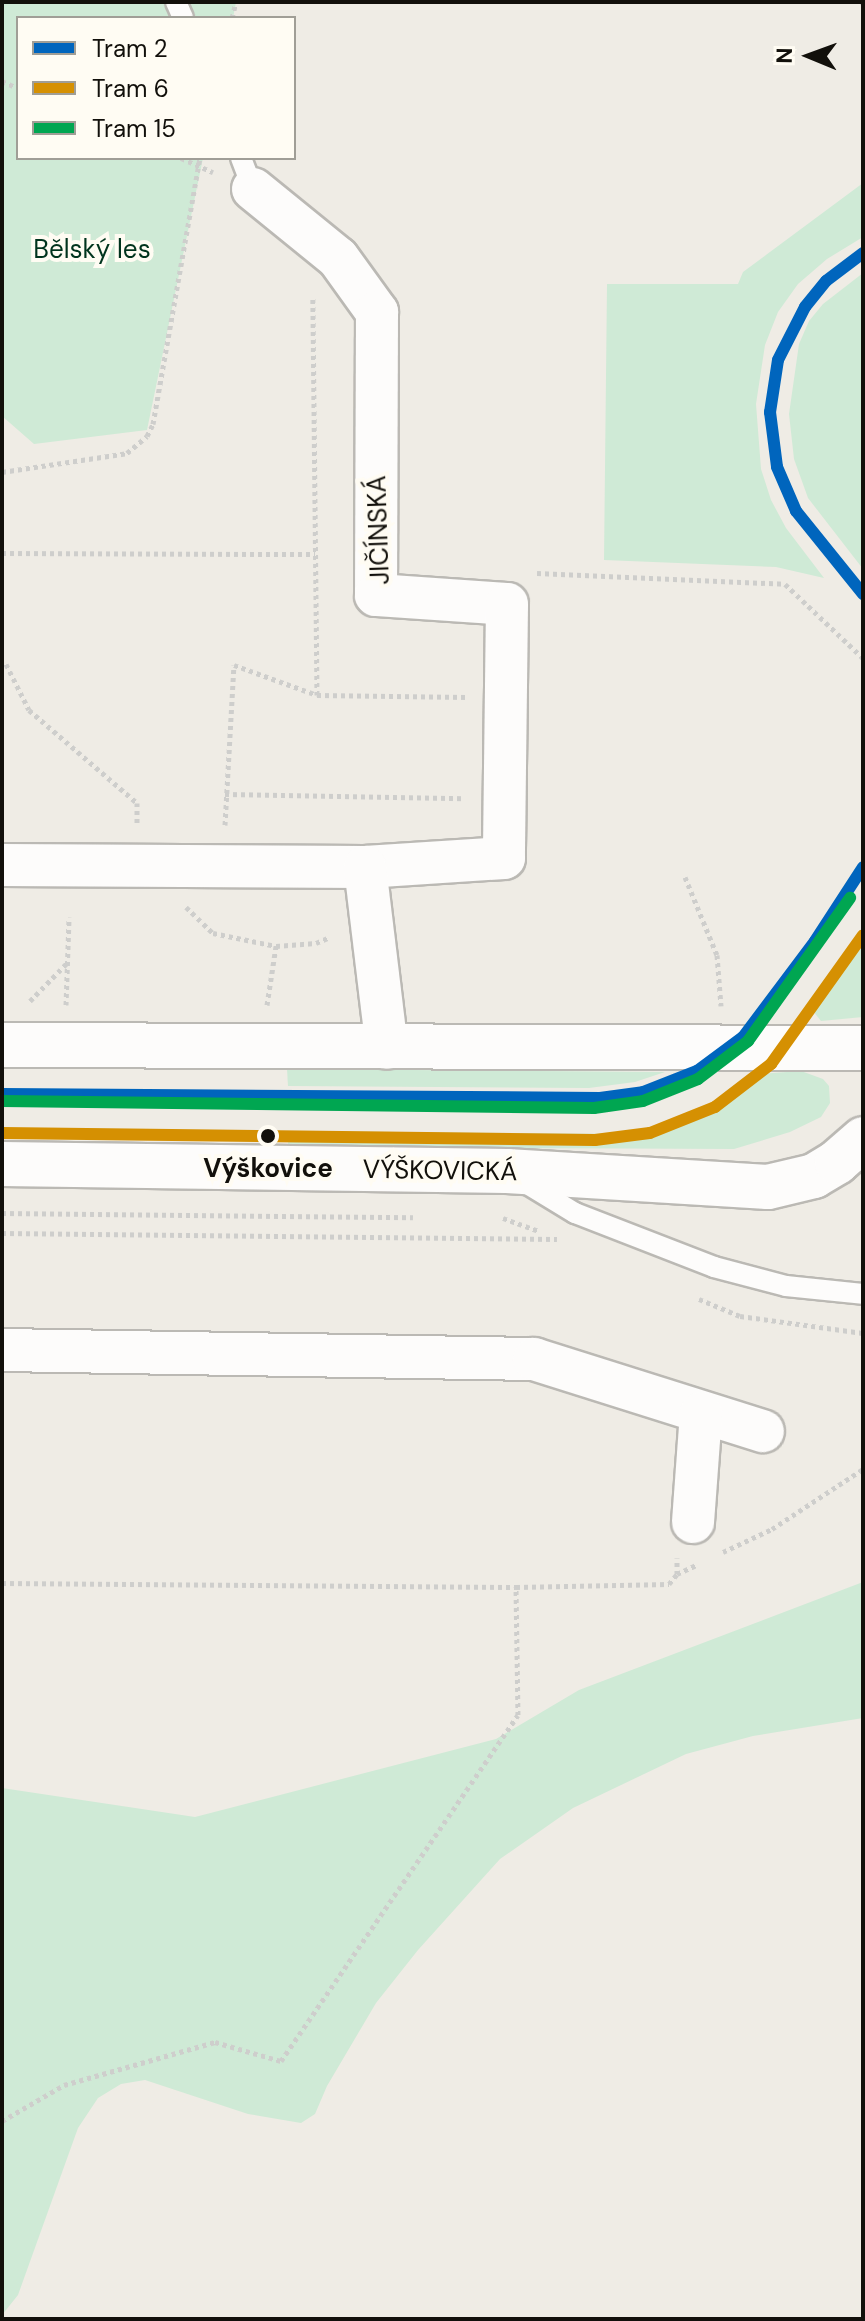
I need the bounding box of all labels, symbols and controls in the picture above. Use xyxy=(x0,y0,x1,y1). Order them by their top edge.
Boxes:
legend xyxy=(16,16,296,160)
north arrow xyxy=(769,16,849,96)
text: Tram 2 xyxy=(92,33,168,64)
text: N xyxy=(770,47,799,64)
text: Tram 6 xyxy=(92,73,169,104)
text: Tram 15 xyxy=(92,113,176,144)
park label: Bělský les xyxy=(33,234,151,266)
street label: JIČÍNSKÁ xyxy=(362,475,396,585)
marker: Výškovice xyxy=(254,1122,282,1150)
place label: Výškovice xyxy=(203,1153,333,1185)
street label: VÝŠKOVICKÁ xyxy=(362,1154,518,1188)

